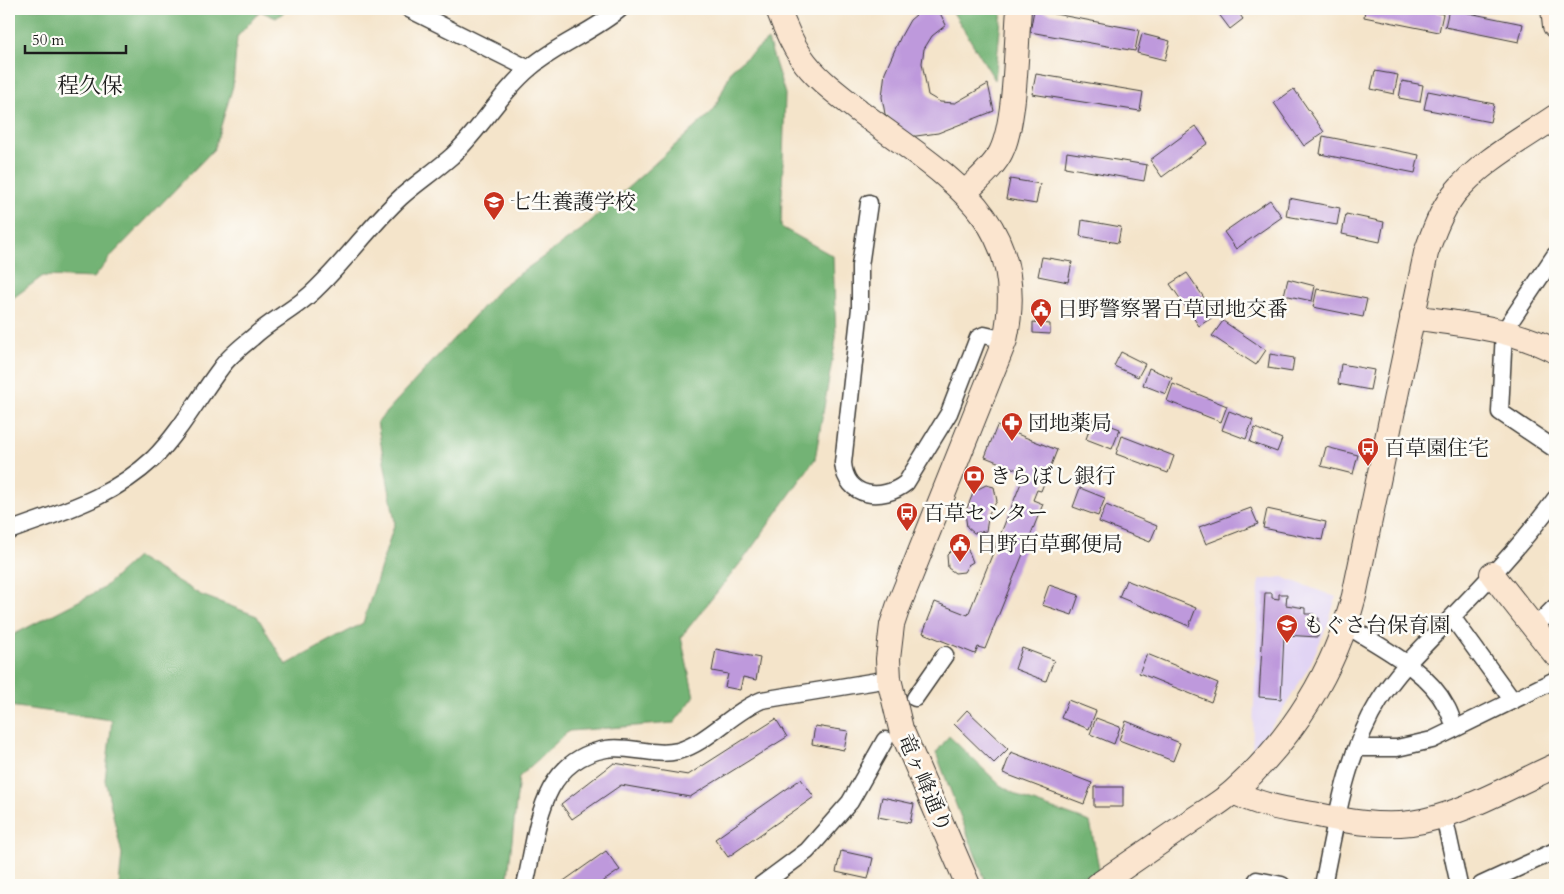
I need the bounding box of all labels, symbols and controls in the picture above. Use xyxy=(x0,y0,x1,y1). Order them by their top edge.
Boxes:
scale bar xyxy=(25,22,126,54)
text: 50 m xyxy=(32,30,64,50)
district label: 程久保 xyxy=(57,71,123,101)
place label: 七生養護学校 xyxy=(510,188,636,217)
school or university icon: 七生養護学校 xyxy=(482,190,506,221)
place label: 日野警察署百草団地交番 xyxy=(1057,295,1288,324)
public building icon: 日野警察署百草団地交番 xyxy=(1029,297,1053,328)
place label: 団地薬局 xyxy=(1028,409,1112,438)
pharmacy icon: 団地薬局 xyxy=(1000,411,1024,442)
place label: 百草園住宅 xyxy=(1384,434,1489,463)
bus stop icon: 百草園住宅 xyxy=(1356,436,1380,467)
place label: きらぼし銀行 xyxy=(990,462,1116,491)
bank icon: きらぼし銀行 xyxy=(962,464,986,495)
place label: 百草センター xyxy=(923,499,1048,528)
bus stop icon: 百草センター xyxy=(895,501,919,532)
place label: 日野百草郵便局 xyxy=(976,530,1123,559)
public building icon: 日野百草郵便局 xyxy=(948,532,972,563)
place label: もぐさ台保育園 xyxy=(1303,611,1450,640)
school or university icon: もぐさ台保育園 xyxy=(1275,613,1299,644)
street label: 竜ヶ峰通り xyxy=(891,729,958,837)

